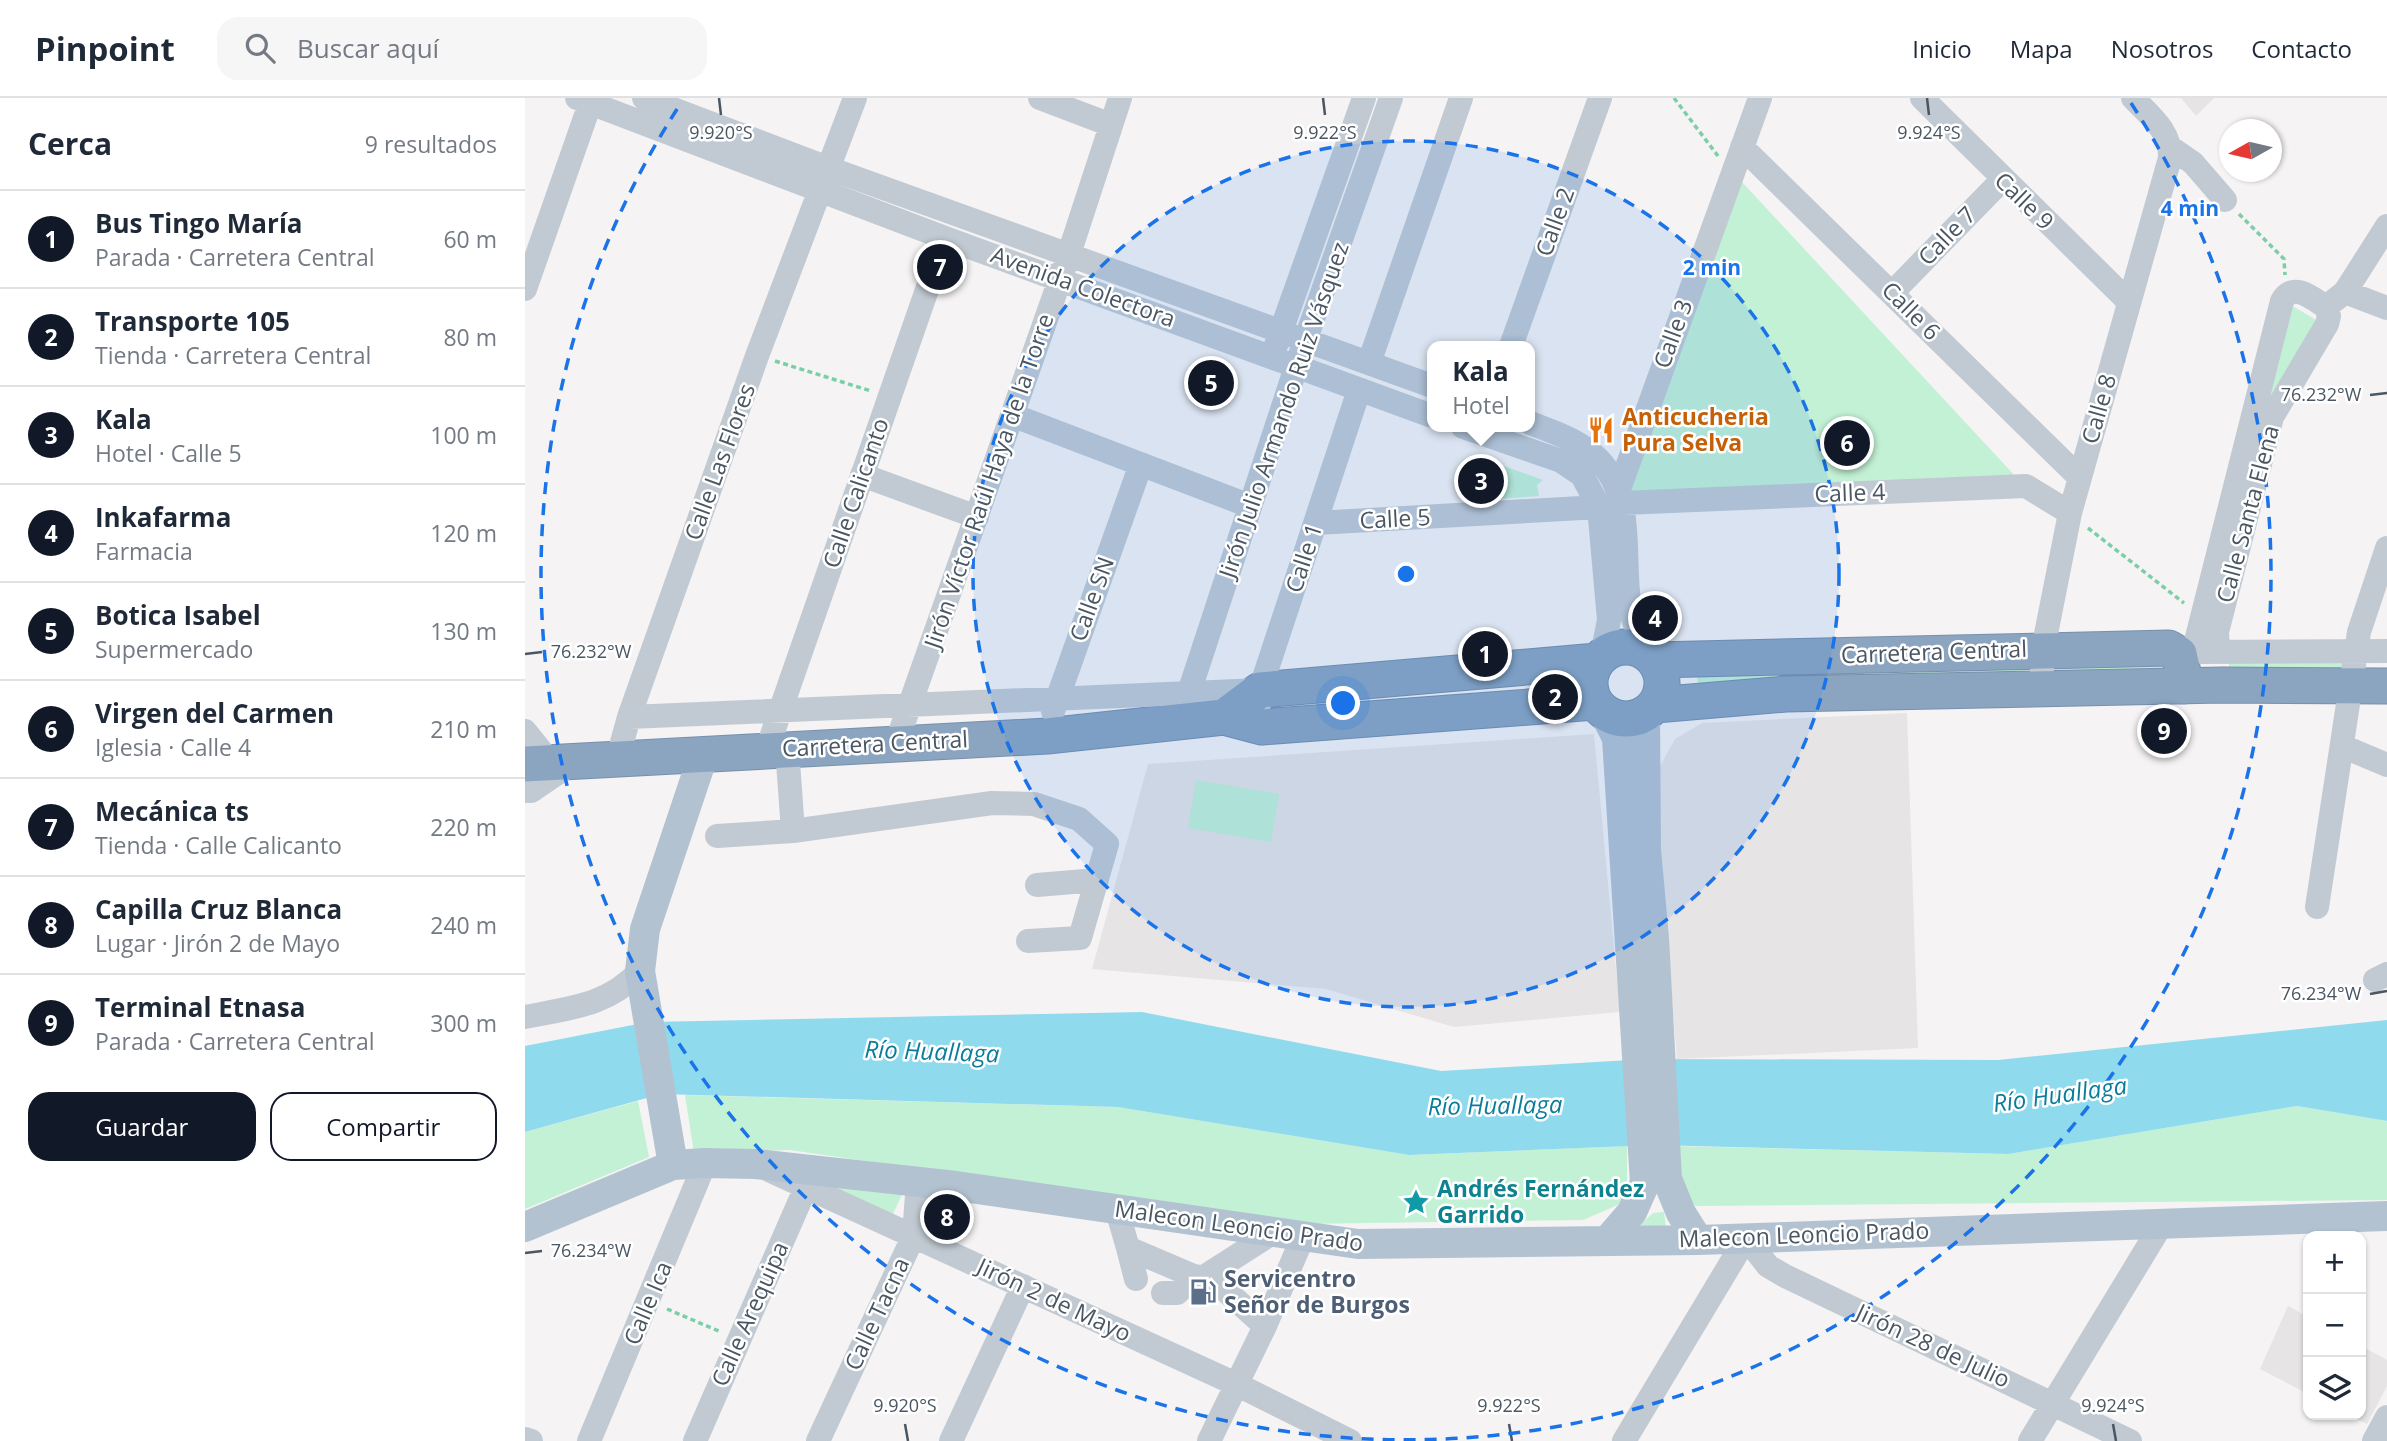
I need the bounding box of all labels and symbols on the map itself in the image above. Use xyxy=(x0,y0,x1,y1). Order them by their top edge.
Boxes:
north arrow xyxy=(2219,119,2282,182)
text: 9.920°S xyxy=(689,120,753,144)
text: 9.922°S xyxy=(1293,120,1357,144)
text: 9.924°S xyxy=(1897,120,1961,144)
street label: Calle 9 xyxy=(1988,164,2061,236)
street label: Calle 2 xyxy=(1527,183,1581,260)
text: 4 min xyxy=(2161,194,2219,222)
street label: Calle 7 xyxy=(1910,199,1982,272)
street label: Jirón Julio Armando Ruiz Vásquez xyxy=(1210,237,1356,584)
street label: Avenida Colectora xyxy=(987,238,1180,334)
pin: 7 xyxy=(917,241,963,293)
text: 2 min xyxy=(1683,253,1741,281)
street label: Calle 6 xyxy=(1875,274,1948,347)
street label: Calle 3 xyxy=(1645,295,1699,372)
street label: Jirón Víctor Raúl Haya de la Torre xyxy=(915,309,1060,654)
pin: 5 xyxy=(1188,357,1234,409)
street label: Calle 8 xyxy=(2073,370,2123,447)
street label: Calle Las Flores xyxy=(676,379,762,544)
text: 76.232°W xyxy=(2281,382,2362,406)
place label: Anticucheria Pura Selva xyxy=(1622,400,1769,458)
street label: Calle Calicanto xyxy=(814,413,896,572)
restaurant icon: Anticucheria Pura Selva xyxy=(1586,415,1616,445)
pin: 6 xyxy=(1824,417,1870,469)
street label: Calle Santa Elena xyxy=(2208,421,2286,606)
pin: 3 xyxy=(1458,455,1504,507)
street label: Calle 4 xyxy=(1814,475,1886,509)
street label: Calle 5 xyxy=(1359,500,1431,536)
street label: Calle 1 xyxy=(1277,519,1329,596)
street label: Calle SN xyxy=(1061,552,1121,645)
centre of rings xyxy=(1394,562,1418,586)
pin: 4 xyxy=(1632,592,1678,644)
pin: 1 xyxy=(1462,628,1508,680)
street label: Carretera Central xyxy=(1840,632,2027,670)
text: 76.232°W xyxy=(551,639,632,663)
pin: 2 xyxy=(1532,671,1578,723)
your location xyxy=(1326,686,1360,720)
pin: 9 xyxy=(2141,705,2187,757)
street label: Carretera Central xyxy=(781,722,969,764)
text: 76.234°W xyxy=(2281,981,2362,1005)
water label: Río Huallaga xyxy=(864,1032,1000,1069)
water label: Río Huallaga xyxy=(1991,1068,2129,1119)
water label: Río Huallaga xyxy=(1427,1087,1563,1122)
place label: Andrés Fernández Garrido xyxy=(1437,1172,1644,1230)
place icon: Andrés Fernández Garrido xyxy=(1401,1187,1431,1217)
pin: 8 xyxy=(924,1191,970,1243)
street label: Malecon Leoncio Prado xyxy=(1113,1192,1365,1258)
street label: Malecon Leoncio Prado xyxy=(1678,1214,1930,1254)
street label: Calle Arequipa xyxy=(703,1236,795,1391)
text: 76.234°W xyxy=(551,1238,632,1262)
street label: Jirón 2 de Mayo xyxy=(971,1249,1137,1349)
street label: Calle Tacna xyxy=(836,1252,916,1375)
street label: Calle Ica xyxy=(615,1256,679,1349)
place label: Servicentro Señor de Burgos xyxy=(1224,1262,1410,1320)
fuel station icon: Servicentro Señor de Burgos xyxy=(1188,1277,1218,1307)
street label: Jirón 28 de Julio xyxy=(1849,1295,2016,1395)
text: 9.920°S xyxy=(873,1393,937,1417)
text: 9.922°S xyxy=(1477,1393,1541,1417)
text: 9.924°S xyxy=(2081,1393,2145,1417)

